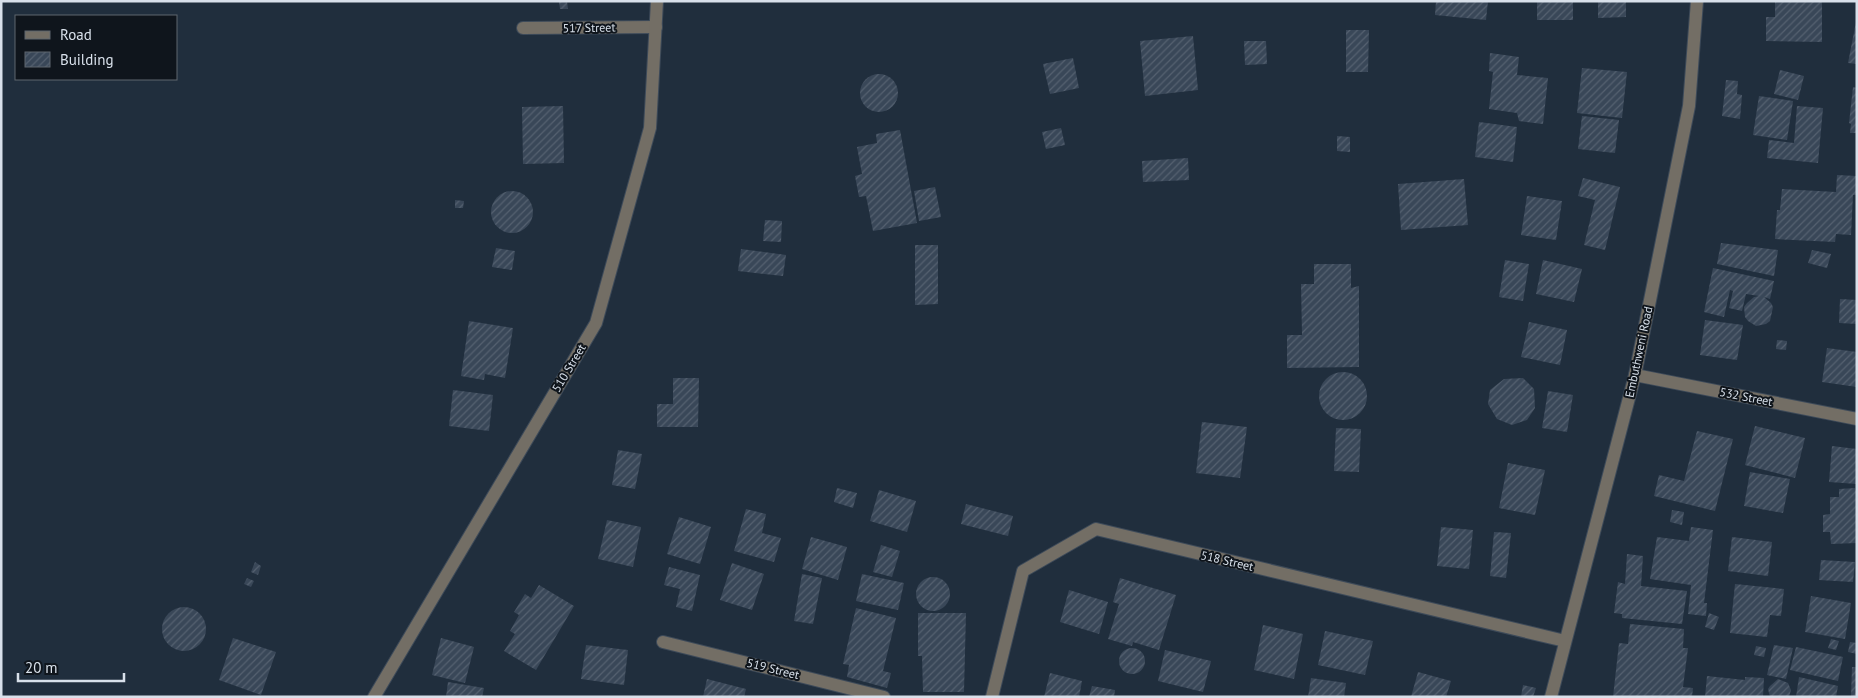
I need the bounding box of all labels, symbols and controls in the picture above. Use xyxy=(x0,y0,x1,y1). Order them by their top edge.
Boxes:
legend xyxy=(15,15,178,80)
street label: 517 Street xyxy=(562,20,616,35)
text: Road xyxy=(60,25,92,44)
text: Building xyxy=(60,50,114,69)
street label: Embuthweni Road xyxy=(1622,305,1656,399)
street label: 510 Street xyxy=(548,341,589,395)
street label: 532 Street xyxy=(1718,384,1774,409)
street label: 518 Street xyxy=(1199,547,1255,574)
scale bar xyxy=(18,650,124,682)
street label: 519 Street xyxy=(745,655,801,682)
text: 20 m xyxy=(25,658,58,677)

